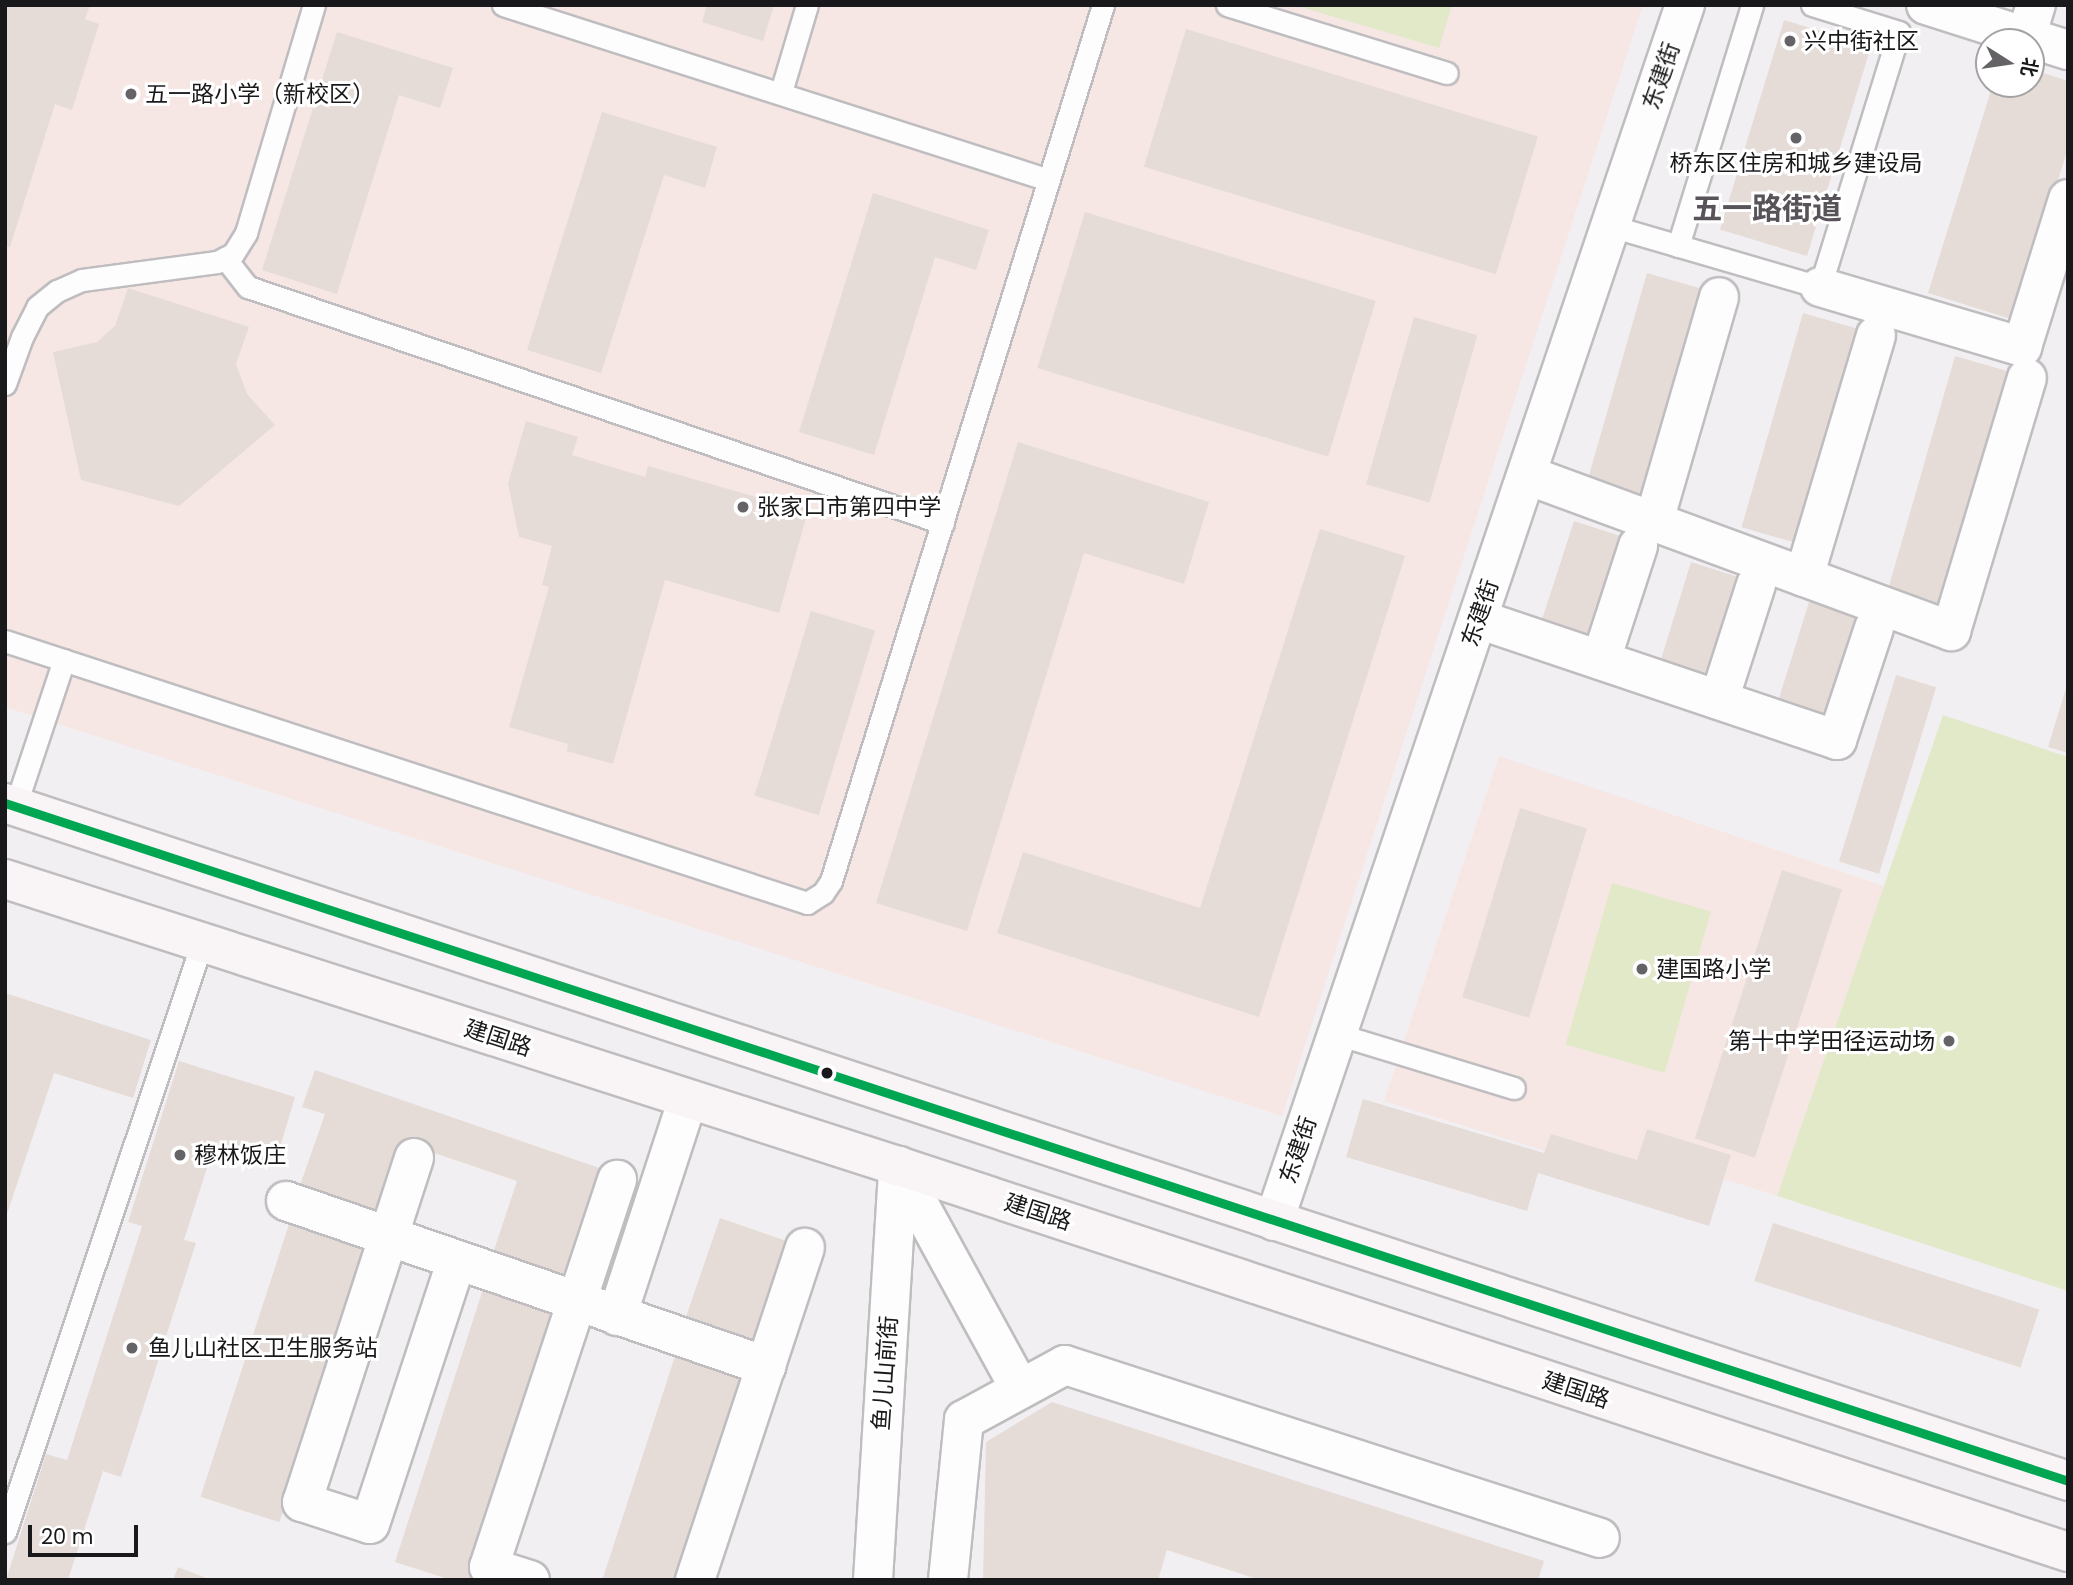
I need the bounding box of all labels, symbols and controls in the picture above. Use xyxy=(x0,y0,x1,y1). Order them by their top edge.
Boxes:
place label: 兴中街社区 xyxy=(1804,27,1919,55)
north arrow xyxy=(1975,28,2045,98)
marker: 兴中街社区 xyxy=(1782,33,1798,49)
street label: 东建街 xyxy=(1637,39,1685,113)
text: 北 xyxy=(2014,55,2044,79)
place label: 五一路小学（新校区） xyxy=(145,80,375,108)
marker: 五一路小学（新校区） xyxy=(123,86,139,102)
marker: 桥东区住房和城乡建设局 xyxy=(1788,130,1804,146)
place label: 桥东区住房和城乡建设局 xyxy=(1670,149,1922,177)
district label: 五一路街道 xyxy=(1692,191,1842,227)
place label: 张家口市第四中学 xyxy=(757,493,941,521)
marker: 张家口市第四中学 xyxy=(735,499,751,515)
street label: 东建街 xyxy=(1456,576,1504,650)
place label: 建国路小学 xyxy=(1656,955,1771,983)
marker: 建国路小学 xyxy=(1634,961,1650,977)
street label: 建国路 xyxy=(461,1014,535,1062)
place label: 第十中学田径运动场 xyxy=(1728,1027,1935,1055)
marker: 第十中学田径运动场 xyxy=(1941,1033,1957,1049)
unlabelled marker xyxy=(820,1066,834,1080)
street label: 东建街 xyxy=(1274,1113,1322,1187)
place label: 穆林饭庄 xyxy=(194,1141,286,1169)
marker: 穆林饭庄 xyxy=(172,1147,188,1163)
street label: 建国路 xyxy=(1001,1188,1075,1236)
street label: 鱼儿山前街 xyxy=(867,1315,903,1431)
place label: 鱼儿山社区卫生服务站 xyxy=(148,1334,378,1362)
marker: 鱼儿山社区卫生服务站 xyxy=(122,1338,142,1358)
street label: 建国路 xyxy=(1539,1366,1613,1414)
scale bar xyxy=(32,1512,142,1556)
text: 20 m xyxy=(41,1522,94,1551)

